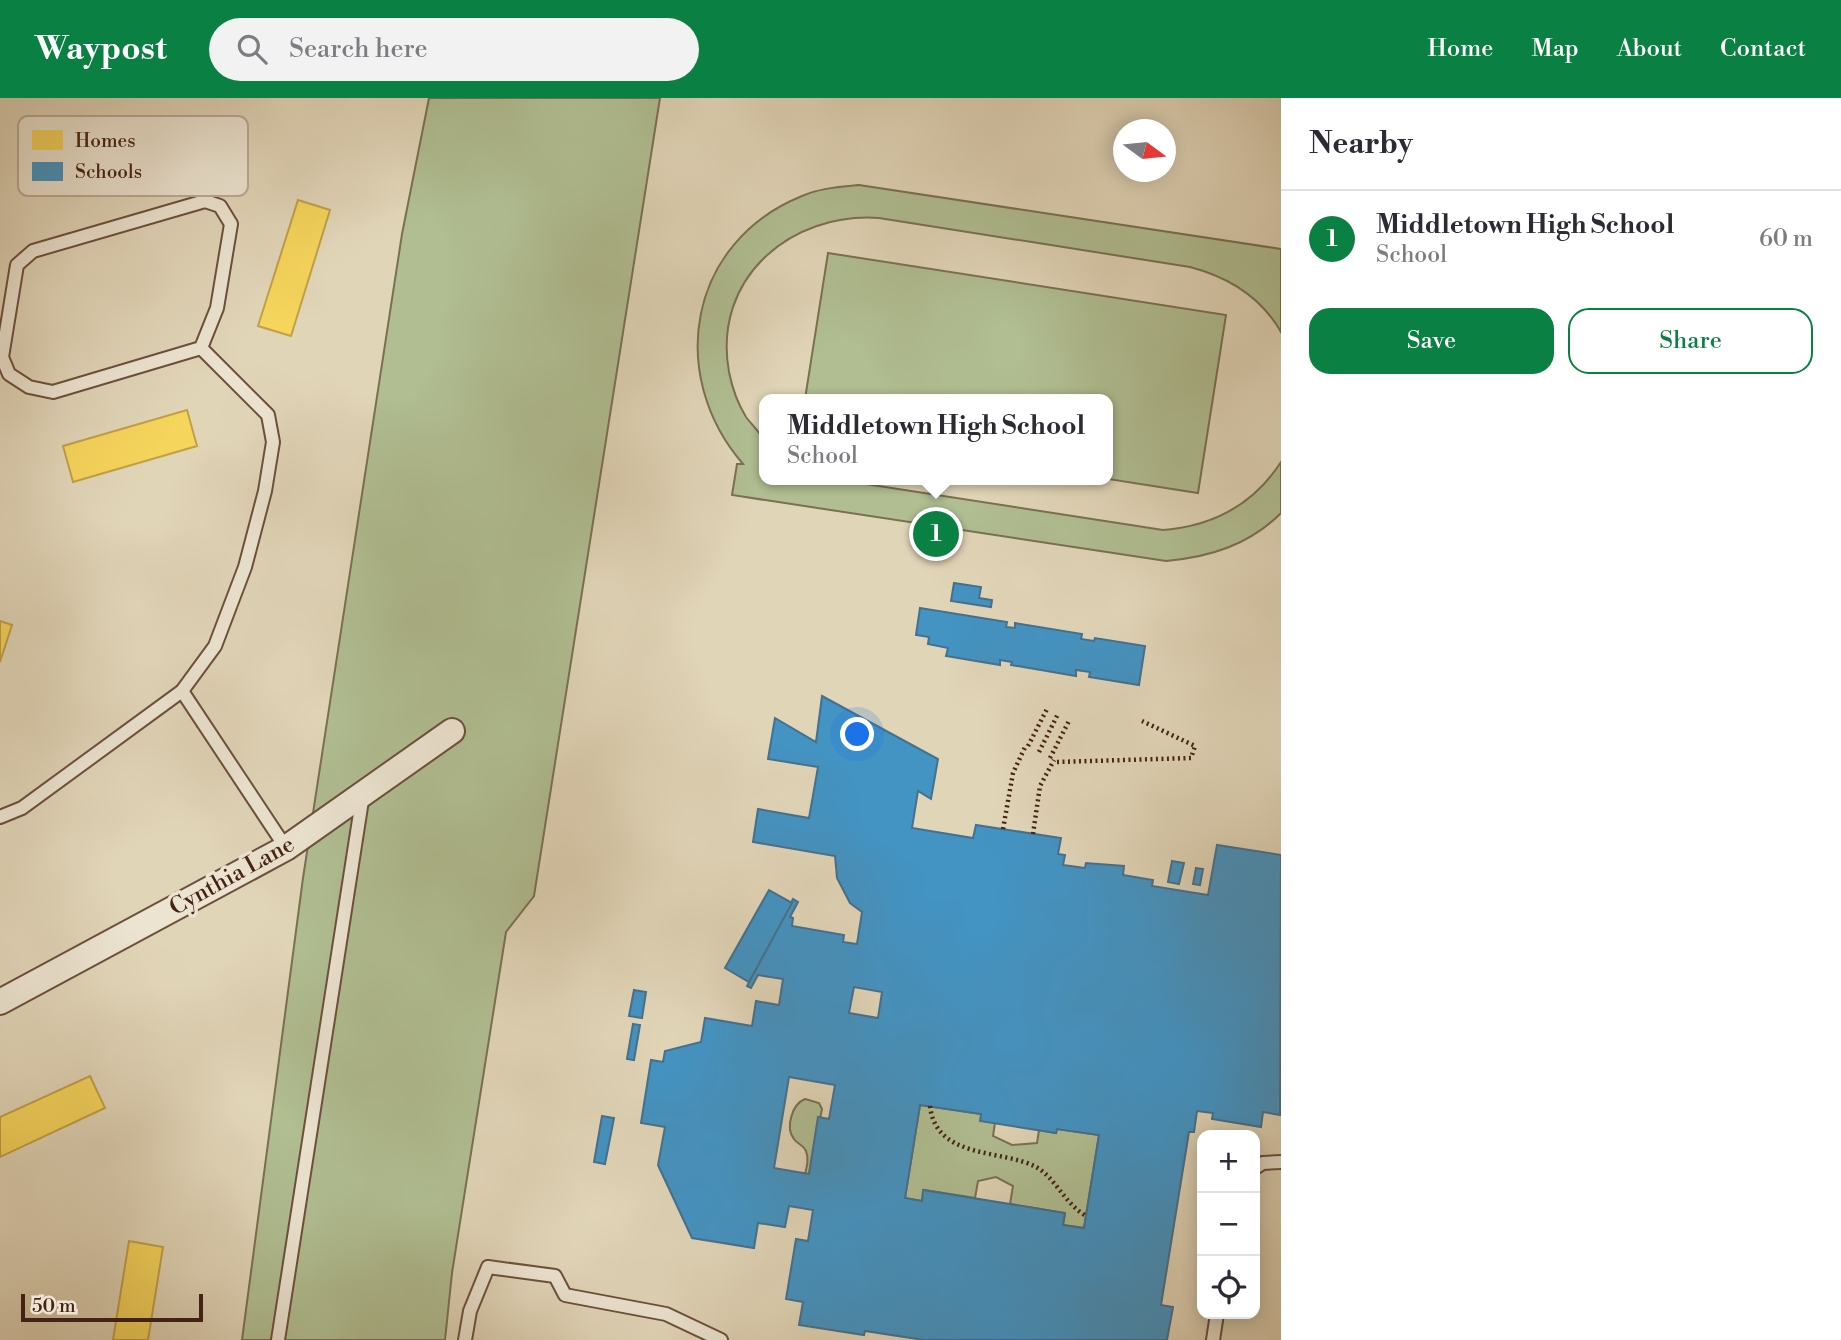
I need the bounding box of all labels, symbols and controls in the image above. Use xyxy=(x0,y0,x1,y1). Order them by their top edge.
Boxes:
search box xyxy=(209,18,699,81)
text: Waypost xyxy=(35,29,167,70)
icon: search xyxy=(233,30,271,68)
text: Search here xyxy=(289,33,428,65)
text: Home xyxy=(1428,34,1493,64)
text: Map xyxy=(1531,34,1579,64)
text: About xyxy=(1617,34,1682,64)
text: Contact xyxy=(1720,34,1806,64)
legend xyxy=(18,116,248,196)
north arrow xyxy=(1113,119,1176,182)
text: Nearby xyxy=(1309,125,1413,163)
text: Homes xyxy=(75,129,135,153)
text: Schools xyxy=(75,160,142,184)
text: Middletown High School xyxy=(1376,209,1674,241)
text: 1 xyxy=(1326,225,1338,253)
text: 60 m xyxy=(1759,225,1813,253)
text: School xyxy=(1376,241,1447,269)
button: Save xyxy=(1309,308,1554,374)
button: Share xyxy=(1568,308,1813,374)
popup xyxy=(759,394,1113,485)
text: Middletown High School xyxy=(787,410,1085,442)
text: School xyxy=(787,442,858,470)
pin: 1 xyxy=(913,508,959,560)
your location xyxy=(840,717,874,751)
street label: Cynthia Lane xyxy=(165,830,299,922)
map controls xyxy=(1197,1130,1260,1319)
button: + xyxy=(1197,1130,1260,1193)
button: − xyxy=(1197,1193,1260,1256)
button: locate xyxy=(1197,1256,1260,1319)
scale bar xyxy=(21,1291,203,1323)
text: 50 m xyxy=(32,1294,76,1318)

